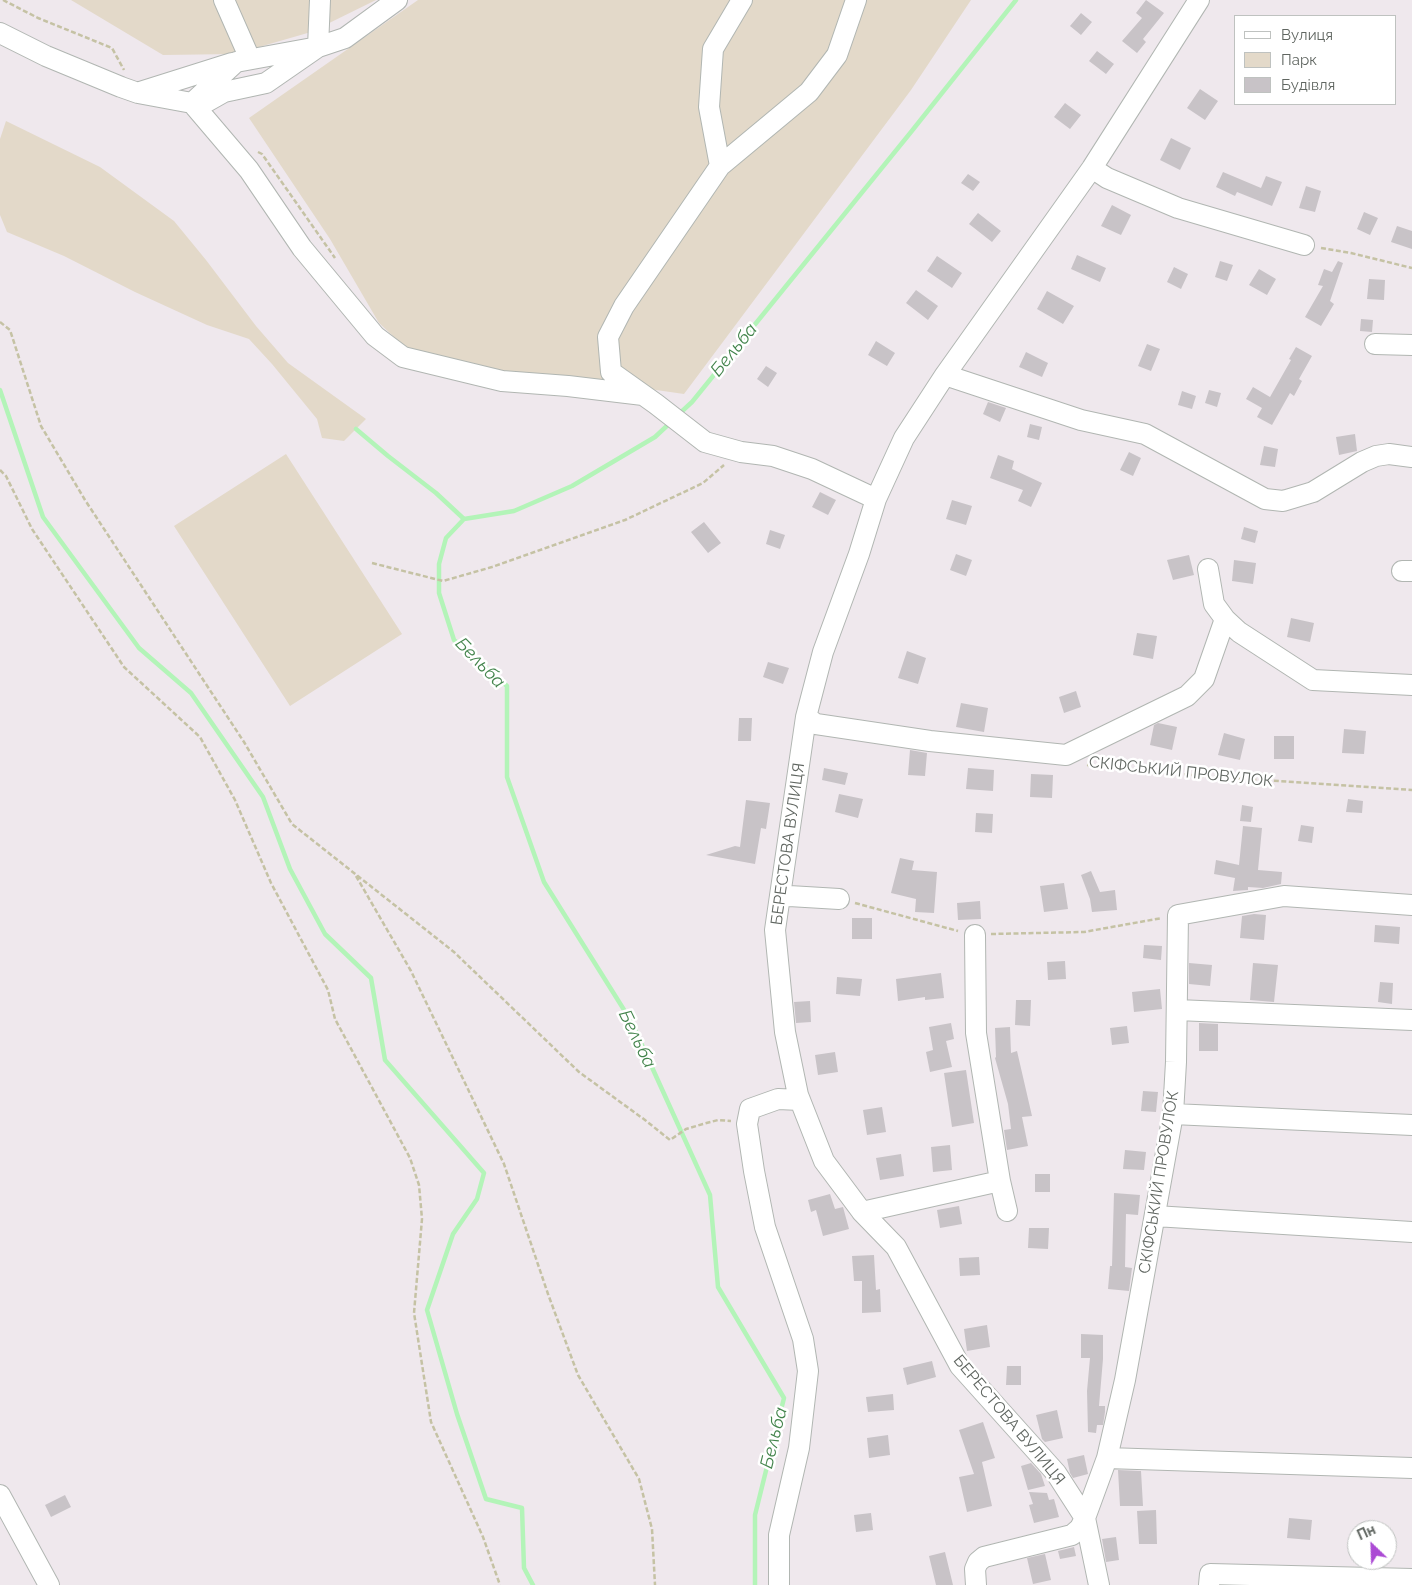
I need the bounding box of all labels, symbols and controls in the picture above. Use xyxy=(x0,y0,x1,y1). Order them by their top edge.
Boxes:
legend xyxy=(1234,15,1397,105)
text: Вулиця xyxy=(1281,26,1333,44)
text: Парк xyxy=(1281,51,1317,69)
text: Будівля xyxy=(1281,76,1335,94)
water label: Бельба xyxy=(706,319,762,381)
water label: Бельба xyxy=(451,633,509,693)
street label: СКІФСЬКИЙ ПРОВУЛОК xyxy=(1088,753,1274,791)
street label: БЕРЕСТОВА ВУЛИЦЯ xyxy=(767,762,809,926)
water label: Бельба xyxy=(614,1006,660,1072)
street label: СКІФСЬКИЙ ПРОВУЛОК xyxy=(1135,1089,1183,1275)
street label: БЕРЕСТОВА ВУЛИЦЯ xyxy=(949,1351,1069,1489)
water label: Бельба xyxy=(756,1405,792,1471)
north arrow xyxy=(1347,1520,1397,1570)
text: Пн xyxy=(1355,1521,1378,1543)

